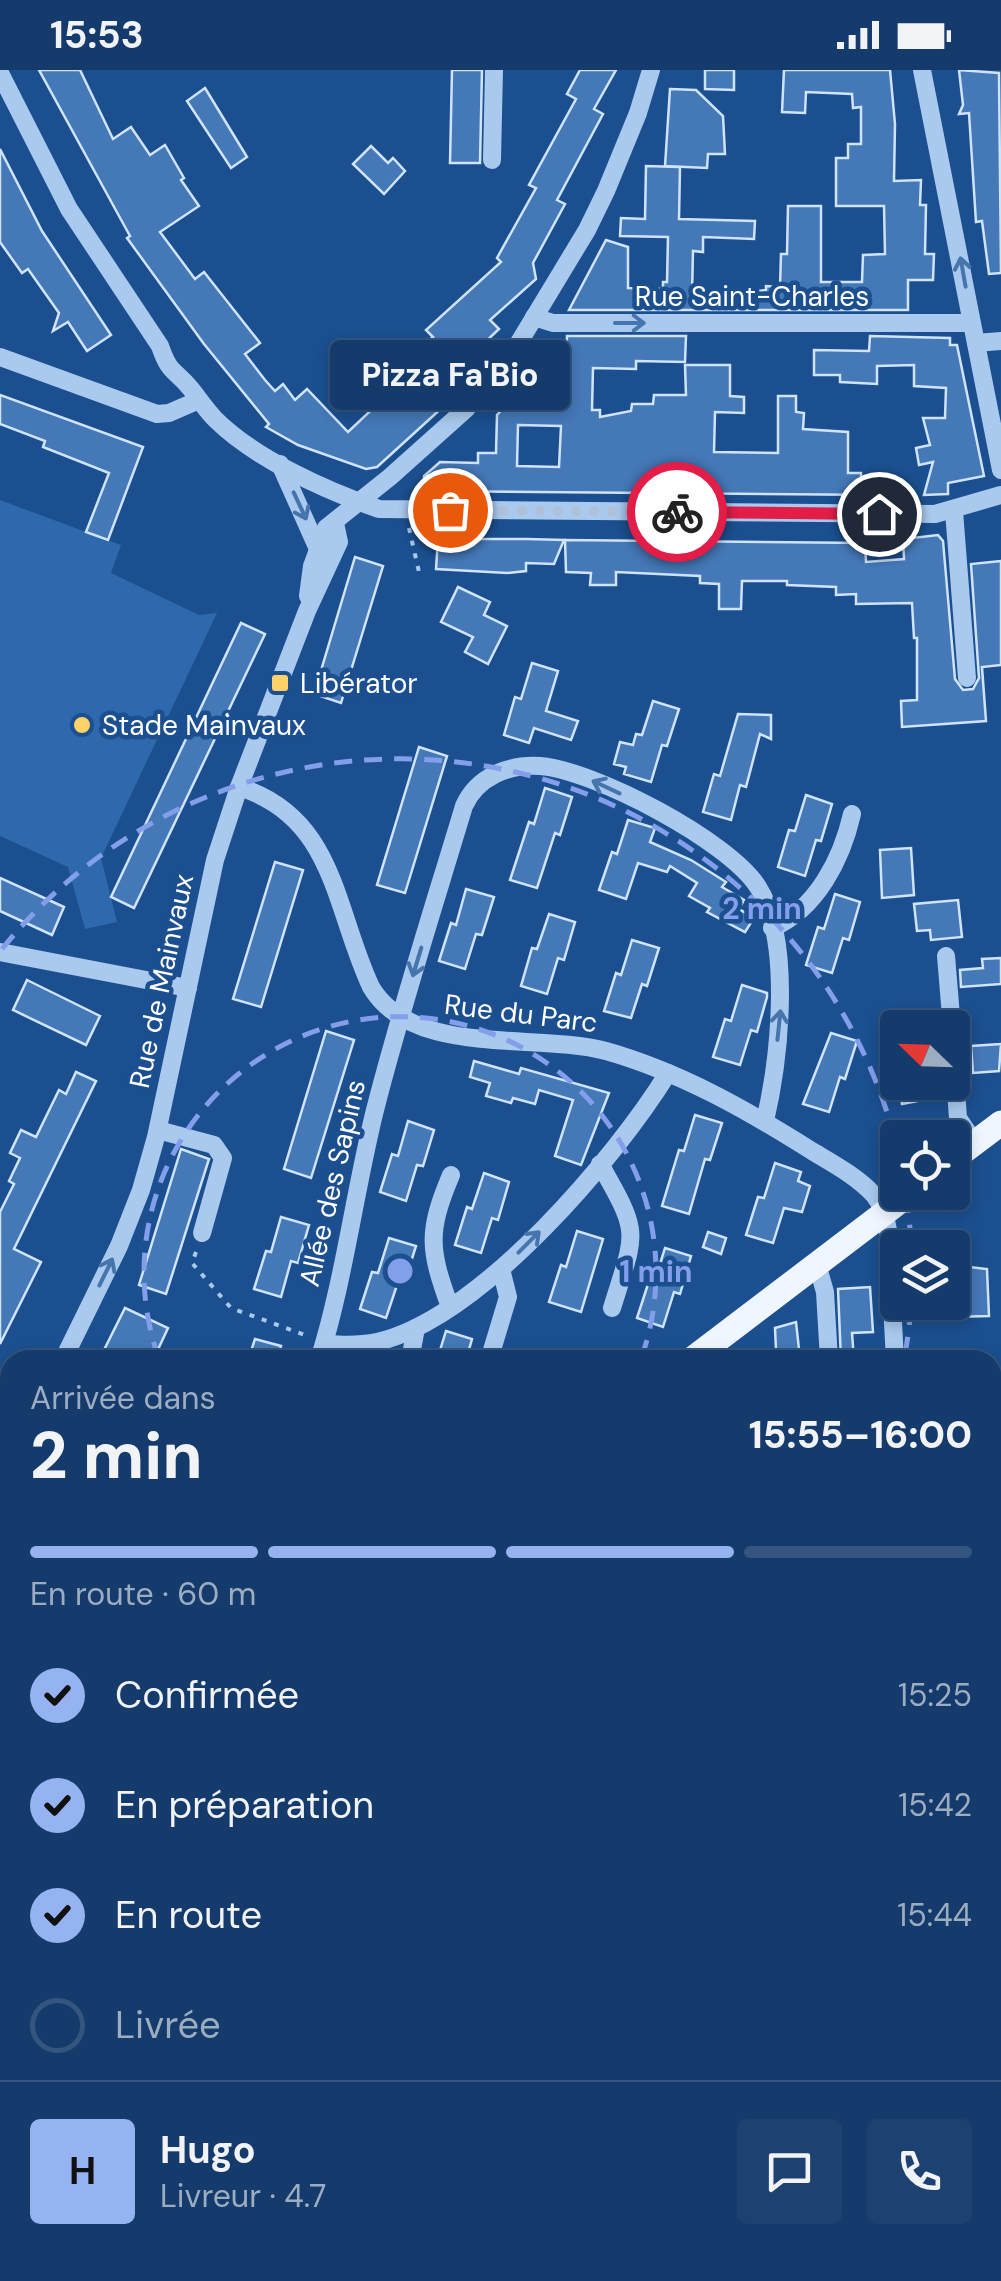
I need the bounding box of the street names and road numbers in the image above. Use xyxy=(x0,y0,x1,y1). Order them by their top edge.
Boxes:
street label: Rue Saint-Charles xyxy=(635,278,869,315)
street label: Rue de Mainvaux xyxy=(121,871,202,1091)
street label: Rue du Parc xyxy=(442,986,599,1041)
street label: Allée des Sapins xyxy=(291,1076,374,1290)

